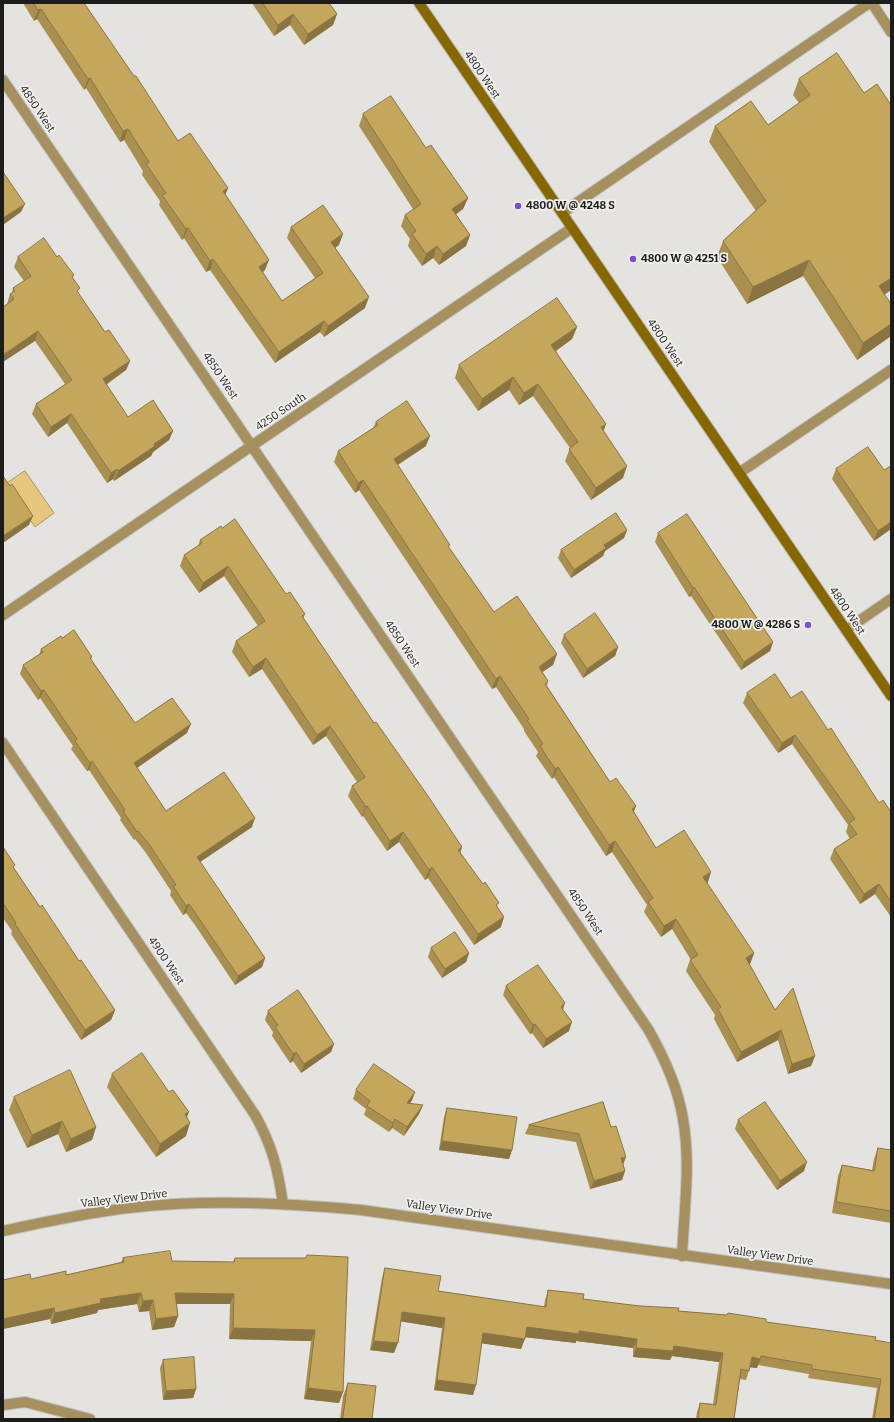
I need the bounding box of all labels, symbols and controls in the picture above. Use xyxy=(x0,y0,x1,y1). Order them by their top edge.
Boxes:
street label: 4800 West xyxy=(461,48,503,102)
street label: 4850 West xyxy=(16,83,58,135)
place label: 4800 W @ 4248 S xyxy=(526,199,615,213)
marker: 4800 W @ 4248 S xyxy=(513,201,523,211)
place label: 4800 W @ 4251 S xyxy=(641,252,727,266)
marker: 4800 W @ 4251 S xyxy=(628,254,638,264)
street label: 4800 West xyxy=(644,316,686,370)
street label: 4850 West xyxy=(199,350,241,402)
street label: 4250 South xyxy=(253,390,309,434)
street label: 4800 West xyxy=(826,584,868,638)
street label: 4850 West xyxy=(381,618,423,670)
place label: 4800 W @ 4286 S xyxy=(711,618,800,632)
marker: 4800 W @ 4286 S xyxy=(803,620,813,630)
street label: 4850 West xyxy=(564,886,606,938)
street label: 4900 West xyxy=(145,935,187,987)
street label: Valley View Drive xyxy=(80,1187,168,1211)
street label: Valley View Drive xyxy=(405,1197,493,1223)
street label: Valley View Drive xyxy=(726,1243,814,1269)

